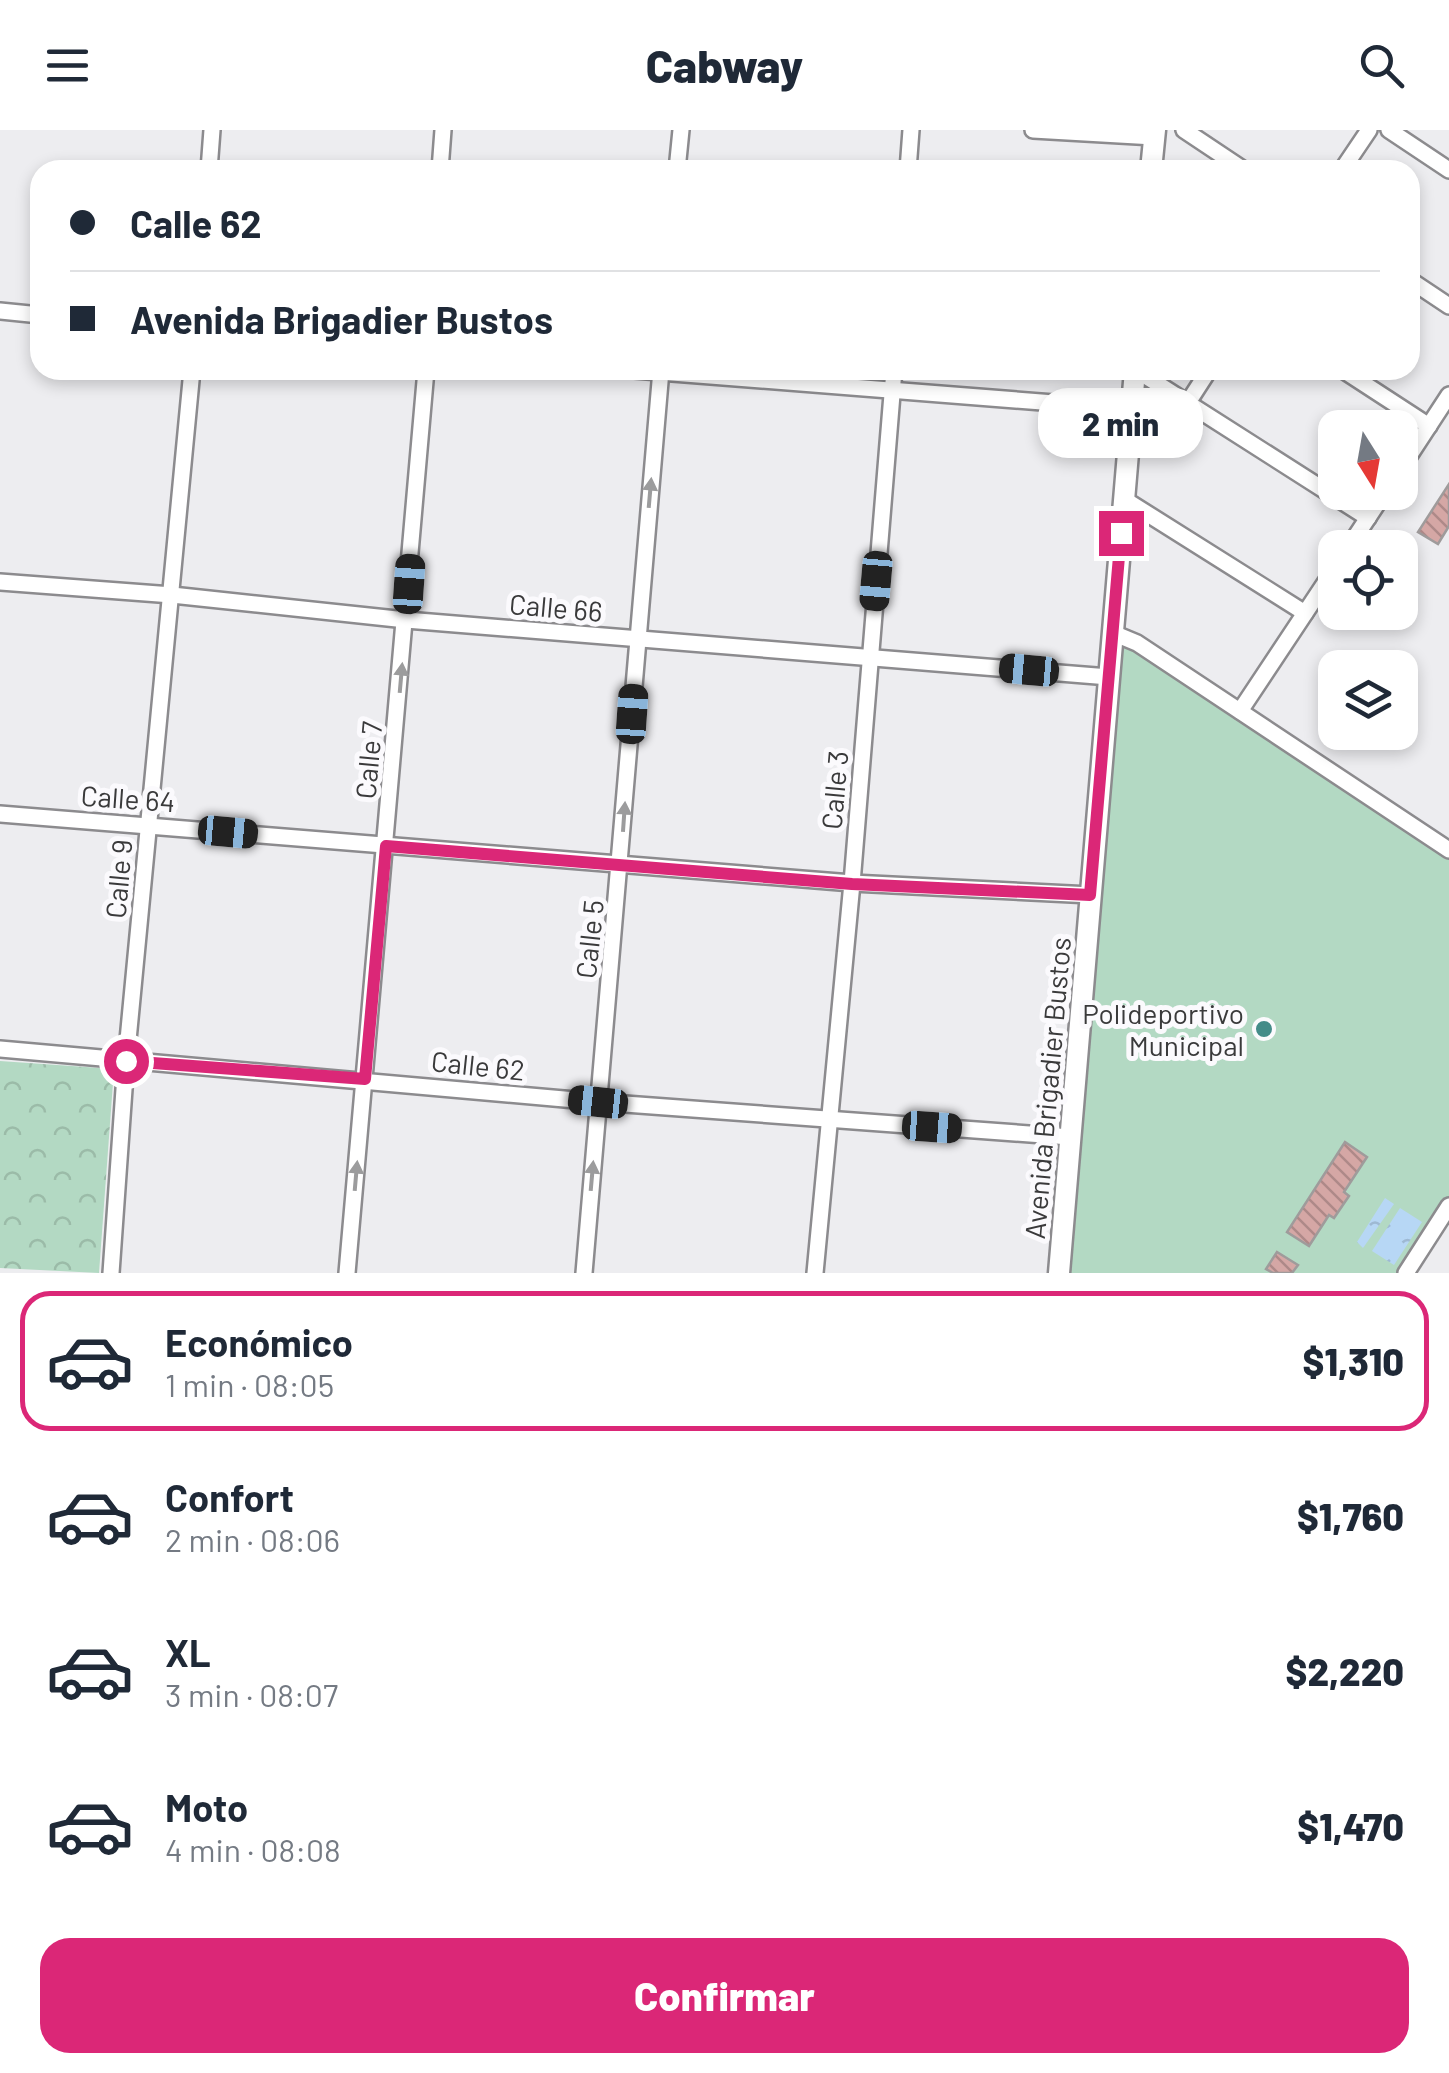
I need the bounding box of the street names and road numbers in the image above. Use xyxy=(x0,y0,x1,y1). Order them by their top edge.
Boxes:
street label: Calle 66 xyxy=(508,586,604,628)
street label: Calle 7 xyxy=(348,720,388,800)
street label: Calle 3 xyxy=(814,749,854,831)
street label: Calle 64 xyxy=(80,778,176,818)
street label: Calle 9 xyxy=(98,838,138,920)
street label: Calle 5 xyxy=(568,898,610,980)
street label: Avenida Brigadier Bustos xyxy=(1017,936,1077,1240)
street label: Calle 62 xyxy=(430,1043,526,1087)

